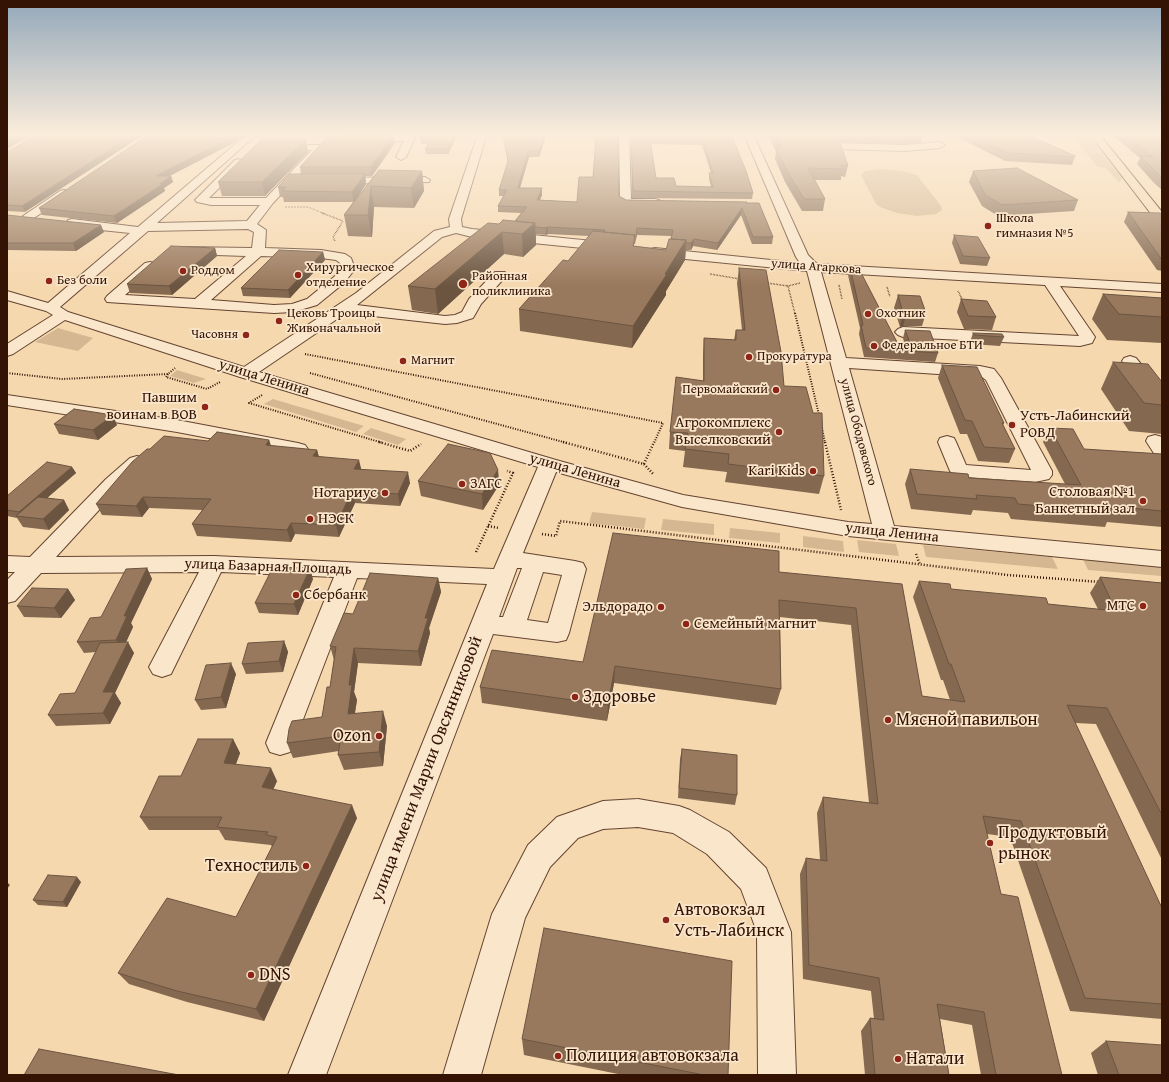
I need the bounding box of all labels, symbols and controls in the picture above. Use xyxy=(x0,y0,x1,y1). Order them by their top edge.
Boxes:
place label: Школа гимназия №5 xyxy=(996,211,1074,242)
marker: Школа гимназия №5 xyxy=(983,221,993,231)
street label: улица Агаркова xyxy=(770,256,862,278)
place label: Хирургическое отделение xyxy=(306,260,394,291)
place label: Роддом xyxy=(191,263,235,279)
marker: Роддом xyxy=(178,266,188,276)
place label: Районная поликлиника xyxy=(472,269,551,300)
marker: Хирургическое отделение xyxy=(293,270,303,280)
place label: Без боли xyxy=(57,273,107,289)
marker: Без боли xyxy=(44,276,54,286)
marker: Районная поликлиника xyxy=(457,278,469,290)
place label: Цековь Троицы Живоначальной xyxy=(287,306,381,337)
place label: Охотник xyxy=(876,306,925,322)
marker: Охотник xyxy=(863,309,873,319)
marker: Цековь Троицы Живоначальной xyxy=(274,316,284,326)
place label: Часовня xyxy=(191,327,238,343)
marker: Часовня xyxy=(241,330,251,340)
place label: Федеральное БТИ xyxy=(882,338,983,354)
marker: Федеральное БТИ xyxy=(869,341,879,351)
place label: Прокуратура xyxy=(757,349,832,365)
marker: Прокуратура xyxy=(744,352,754,362)
place label: Магнит xyxy=(411,353,454,369)
street label: улица Ленина xyxy=(217,356,311,400)
marker: Магнит xyxy=(398,356,408,366)
street label: улица Ободовского xyxy=(836,377,880,487)
place label: Первомайский xyxy=(682,382,768,398)
marker: Первомайский xyxy=(771,385,781,395)
place label: Павшим воинам в ВОВ xyxy=(107,389,197,424)
marker: Павшим воинам в ВОВ xyxy=(200,402,210,412)
place label: Усть-Лабинский РОВД xyxy=(1020,407,1130,442)
place label: Агрокомплекс Выселковский xyxy=(675,414,771,449)
marker: Усть-Лабинский РОВД xyxy=(1007,420,1017,430)
marker: Агрокомплекс Выселковский xyxy=(774,427,784,437)
street label: улица Ленина xyxy=(527,449,623,493)
place label: Kari Kids xyxy=(748,462,805,480)
marker: Kari Kids xyxy=(808,466,818,476)
place label: ЗАГС xyxy=(470,475,502,493)
marker: ЗАГС xyxy=(457,479,467,489)
place label: Столовая №1 Банкетный зал xyxy=(1035,483,1135,518)
place label: Нотариус xyxy=(314,484,377,502)
marker: Нотариус xyxy=(380,488,390,498)
marker: Столовая №1 Банкетный зал xyxy=(1138,496,1148,506)
place label: НЭСК xyxy=(318,510,354,528)
marker: НЭСК xyxy=(305,514,315,524)
street label: улица Ленина xyxy=(844,519,940,547)
street label: улица Базарная Площадь xyxy=(184,555,352,579)
place label: Сбербанк xyxy=(304,586,366,604)
marker: Сбербанк xyxy=(291,590,301,600)
place label: МТС xyxy=(1107,597,1135,615)
place label: Эльдорадо xyxy=(582,598,653,616)
marker: МТС xyxy=(1138,601,1148,611)
marker: Эльдорадо xyxy=(656,602,666,612)
place label: Семейный магнит xyxy=(694,615,816,633)
marker: Семейный магнит xyxy=(681,619,691,629)
street label: улица имени Марии Овсянниковой xyxy=(366,633,488,905)
place label: Здоровье xyxy=(583,686,656,708)
marker: Здоровье xyxy=(570,692,580,702)
place label: Мясной павильон xyxy=(896,709,1038,731)
marker: Мясной павильон xyxy=(883,715,893,725)
place label: Ozon xyxy=(333,725,371,747)
marker: Ozon xyxy=(374,731,384,741)
place label: Продуктовый рынок xyxy=(998,822,1107,864)
marker: Продуктовый рынок xyxy=(985,838,995,848)
place label: Техностиль xyxy=(205,855,298,877)
marker: Техностиль xyxy=(301,861,311,871)
place label: Автовокзал Усть-Лабинск xyxy=(674,899,784,942)
marker: Автовокзал Усть-Лабинск xyxy=(661,915,671,925)
place label: DNS xyxy=(259,964,290,986)
marker: DNS xyxy=(246,970,256,980)
place label: Полиция автовокзала xyxy=(566,1045,739,1067)
place label: Натали xyxy=(906,1048,964,1070)
marker: Полиция автовокзала xyxy=(553,1051,563,1061)
marker: Натали xyxy=(893,1054,903,1064)

